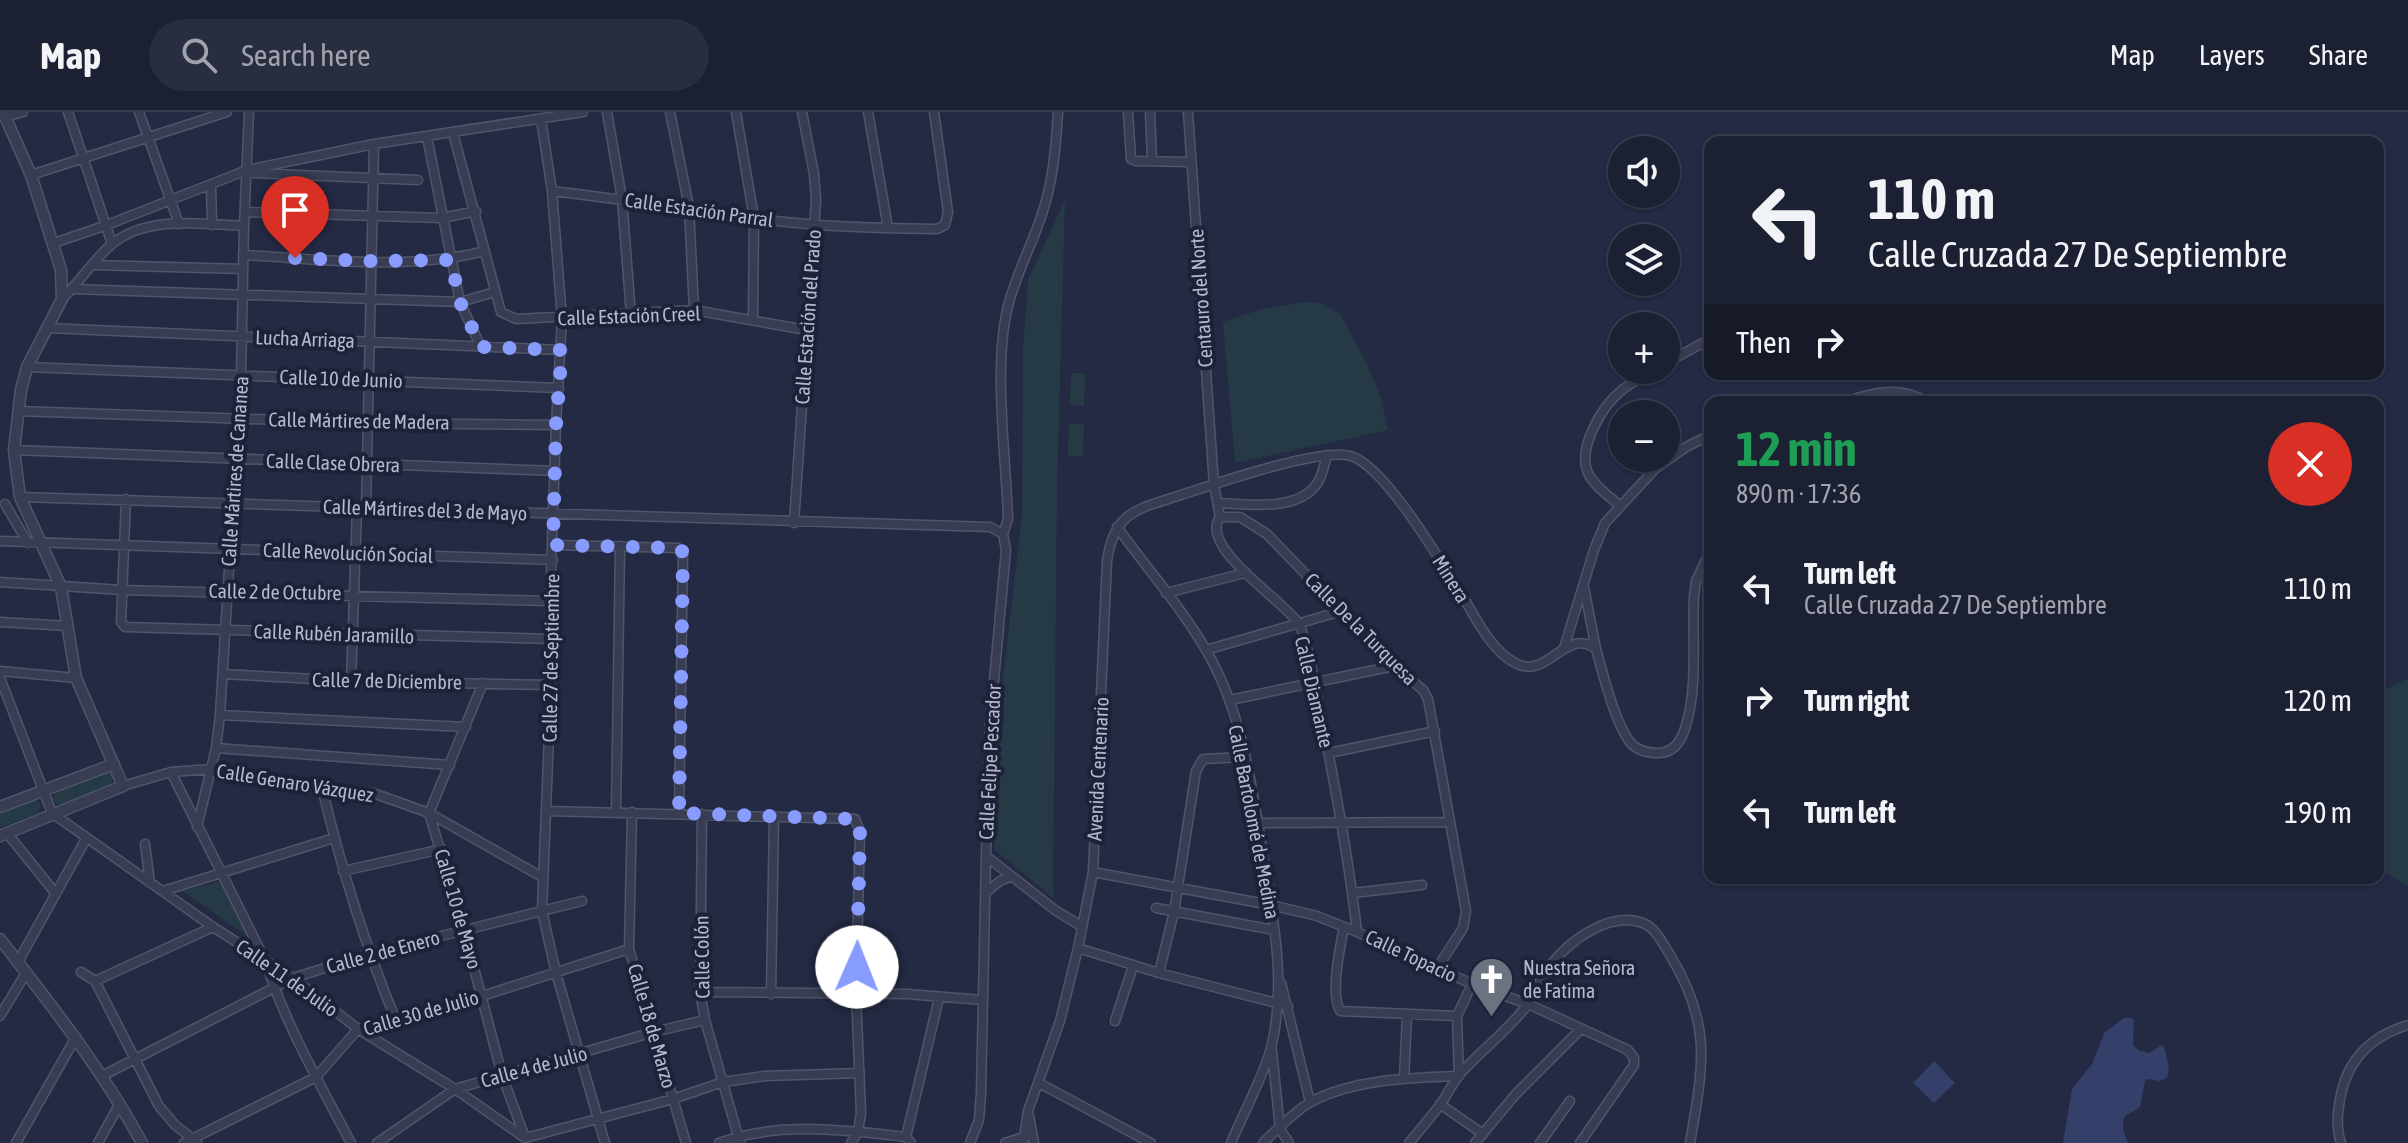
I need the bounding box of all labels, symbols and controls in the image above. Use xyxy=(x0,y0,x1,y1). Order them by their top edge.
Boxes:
search box xyxy=(149,19,709,91)
icon: search xyxy=(177,33,221,77)
text: Map xyxy=(40,34,101,77)
text: Search here xyxy=(241,38,371,72)
text: Map xyxy=(2110,39,2155,71)
text: Layers xyxy=(2199,39,2265,71)
text: Share xyxy=(2309,39,2368,71)
map controls xyxy=(1608,136,1680,472)
button: sound xyxy=(1608,136,1680,208)
text: 110 m xyxy=(1868,167,1995,231)
icon: left xyxy=(1736,168,1840,272)
pin xyxy=(261,176,329,258)
icon: arrive xyxy=(273,188,317,232)
street label: Calle Estación Parral xyxy=(623,188,775,231)
button: layers xyxy=(1608,224,1680,296)
street label: Centauro del Norte xyxy=(1184,228,1217,368)
street label: Calle Estación del Prado xyxy=(790,229,825,405)
text: Calle Cruzada 27 De Septiembre xyxy=(1868,233,2287,275)
street label: Calle Estación Creel xyxy=(557,301,702,329)
button: + xyxy=(1608,312,1680,384)
icon: right xyxy=(1807,320,1851,364)
street label: Lucha Arriaga xyxy=(255,325,355,352)
text: Then xyxy=(1736,325,1791,359)
street label: Calle 10 de Junio xyxy=(279,365,403,392)
street label: Calle Mártires de Cananea xyxy=(216,375,253,567)
button: − xyxy=(1608,400,1680,472)
street label: Calle Mártires de Madera xyxy=(268,407,450,434)
text: 12 min xyxy=(1736,421,1857,476)
button: close xyxy=(2268,422,2352,506)
street label: Calle Clase Obrera xyxy=(266,449,400,476)
text: 890 m · 17:36 xyxy=(1736,479,1861,509)
street label: Calle Mártires del 3 de Mayo xyxy=(323,494,527,525)
street label: Calle Revolución Social xyxy=(263,538,434,567)
street label: Minera xyxy=(1428,551,1475,607)
text: Turn left xyxy=(1804,556,1896,590)
icon: left xyxy=(1736,566,1780,610)
street label: Calle De la Turquesa xyxy=(1301,568,1422,689)
text: 110 m xyxy=(2284,571,2352,605)
street label: Calle 27 de Septiembre xyxy=(538,573,563,742)
street label: Calle 2 de Octubre xyxy=(208,579,342,604)
text: Calle Cruzada 27 De Septiembre xyxy=(1804,590,2107,620)
street label: Calle Rubén Jaramillo xyxy=(253,619,415,648)
street label: Calle Diamante xyxy=(1290,634,1338,750)
street label: Calle 7 de Diciembre xyxy=(312,668,462,693)
icon: right xyxy=(1736,678,1780,722)
street label: Calle Felipe Pescador xyxy=(974,683,1005,840)
text: Turn right xyxy=(1804,683,1910,717)
text: 120 m xyxy=(2284,683,2352,717)
street label: Avenida Centenario xyxy=(1082,696,1113,842)
street label: Calle Bartolomé de Medina xyxy=(1224,723,1285,921)
street label: Calle Genaro Vázquez xyxy=(215,759,375,806)
icon: left xyxy=(1736,790,1780,834)
text: Turn left xyxy=(1804,795,1896,829)
text: 190 m xyxy=(2284,795,2352,829)
street label: Calle 10 de Mayo xyxy=(430,846,487,971)
street label: Calle Colón xyxy=(689,915,714,999)
street label: Calle Topacio xyxy=(1362,924,1460,987)
street label: Calle 2 de Enero xyxy=(324,925,442,978)
position arrow xyxy=(815,925,899,1009)
street label: Calle 11 de Julio xyxy=(232,934,343,1021)
church icon: Nuestra Señora de Fatima xyxy=(1468,955,1516,1018)
place label: Nuestra Señora de Fatima xyxy=(1523,956,1635,1002)
street label: Calle 18 de Marzo xyxy=(624,961,681,1091)
street label: Calle 30 de Julio xyxy=(361,985,481,1040)
street label: Calle 4 de Julio xyxy=(478,1041,590,1092)

